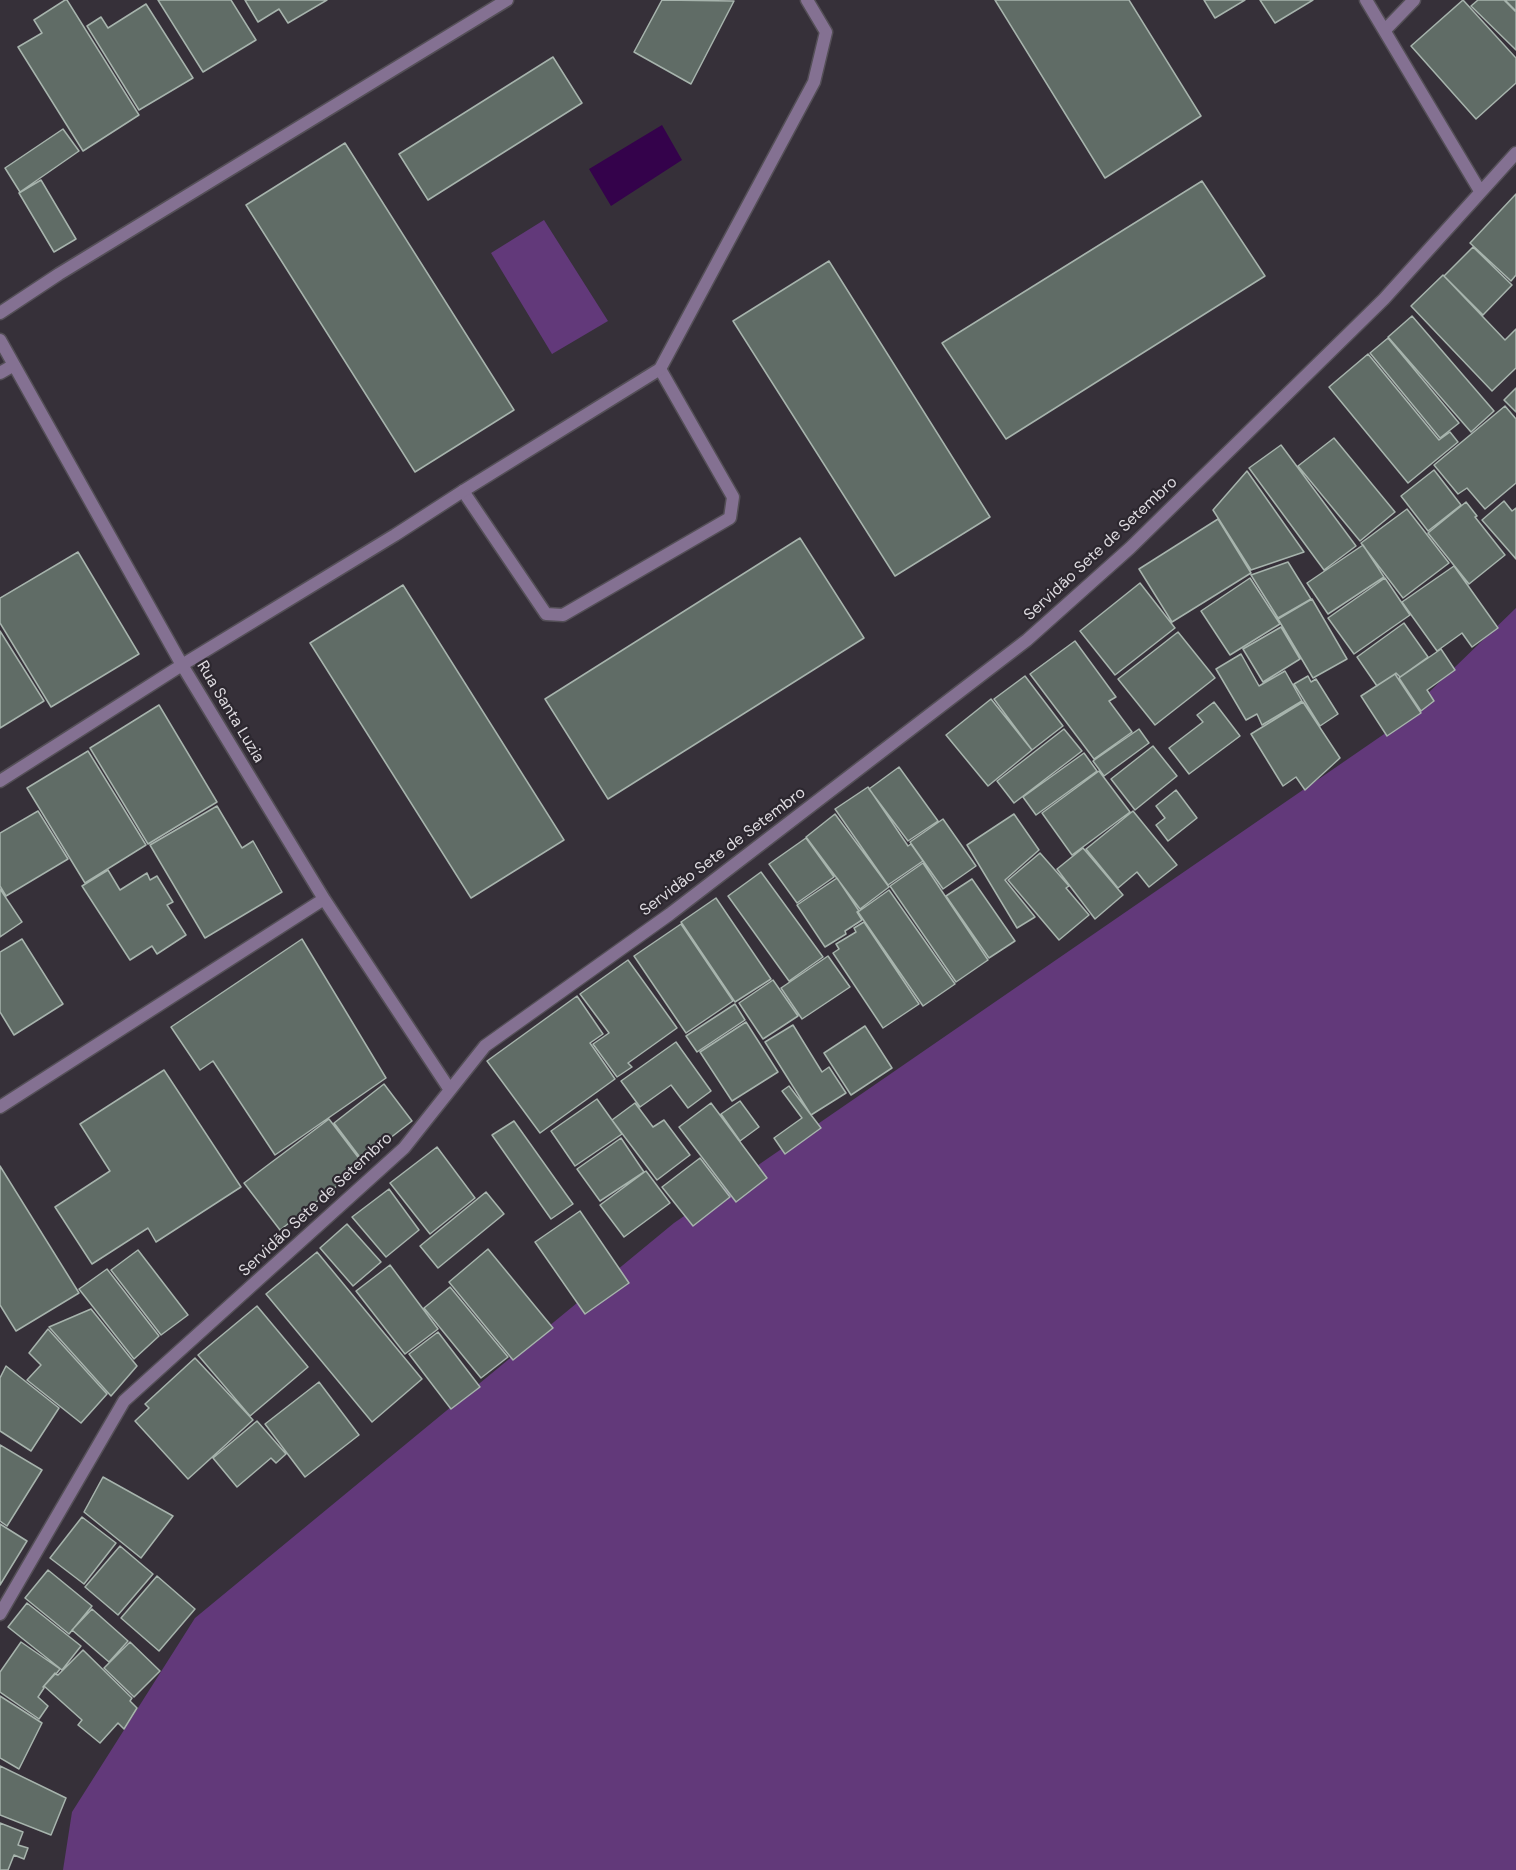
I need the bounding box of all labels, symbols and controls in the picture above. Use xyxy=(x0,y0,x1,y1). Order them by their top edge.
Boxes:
street label: Servidão Sete de Setembro xyxy=(1020,473,1182,625)
street label: Rua Santa Luzia xyxy=(192,658,268,766)
street label: Servidão Sete de Setembro xyxy=(636,783,810,921)
street label: Servidão Sete de Setembro xyxy=(235,1129,397,1281)

